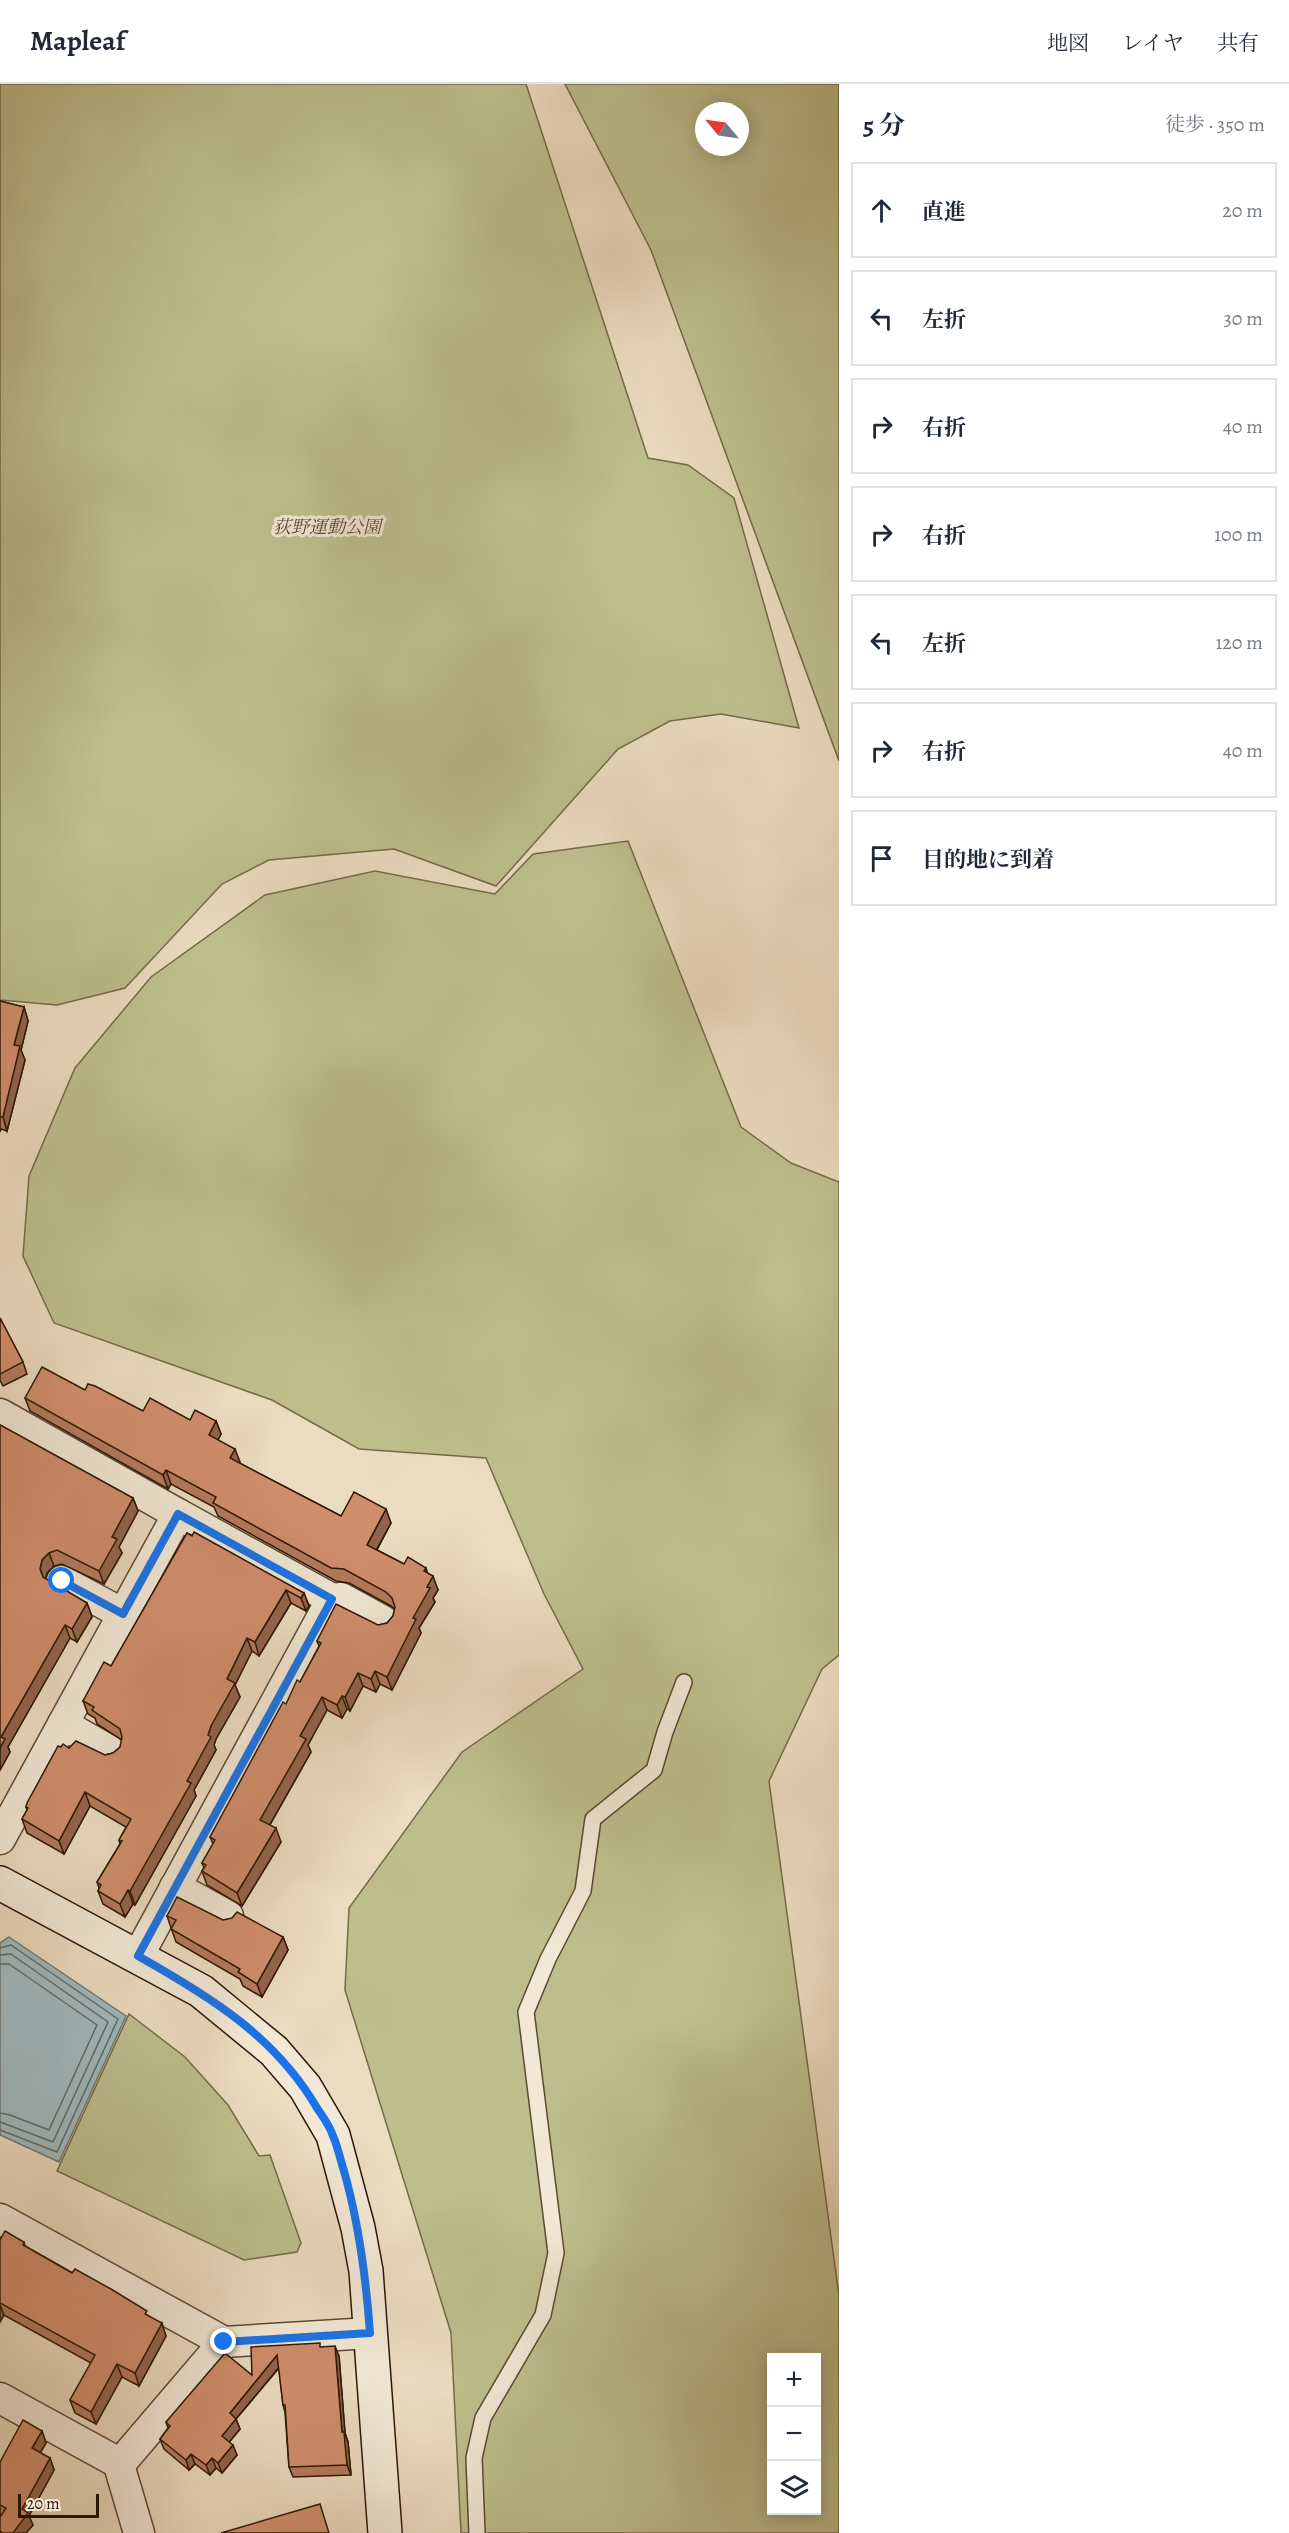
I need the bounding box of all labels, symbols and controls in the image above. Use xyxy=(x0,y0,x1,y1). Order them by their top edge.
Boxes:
text: Mapleaf xyxy=(30,22,125,60)
text: 地図 xyxy=(1047,29,1089,57)
text: レイヤ xyxy=(1122,29,1184,57)
text: 共有 xyxy=(1217,29,1259,57)
north arrow xyxy=(695,102,749,156)
text: 5 分 xyxy=(863,108,905,143)
text: 徒歩 · 350 m xyxy=(1165,111,1265,138)
icon: ahead xyxy=(865,194,898,227)
text: 直進 xyxy=(922,197,966,227)
text: 20 m xyxy=(1222,197,1263,224)
icon: left xyxy=(865,302,898,335)
text: 左折 xyxy=(922,305,966,335)
text: 30 m xyxy=(1223,305,1263,332)
icon: right xyxy=(865,410,898,443)
text: 右折 xyxy=(922,413,966,443)
text: 40 m xyxy=(1223,413,1263,440)
park label: 荻野運動公園 xyxy=(273,515,384,539)
icon: right xyxy=(865,518,898,551)
text: 右折 xyxy=(922,521,966,551)
text: 100 m xyxy=(1214,521,1263,548)
icon: left xyxy=(865,626,898,659)
text: 左折 xyxy=(922,629,966,659)
text: 120 m xyxy=(1215,629,1263,656)
icon: right xyxy=(865,734,898,767)
text: 右折 xyxy=(922,737,966,767)
text: 40 m xyxy=(1223,737,1263,764)
icon: arrive xyxy=(865,842,898,875)
text: 目的地に到着 xyxy=(922,845,1054,875)
route start xyxy=(48,1567,74,1593)
route end xyxy=(210,2328,236,2354)
map controls xyxy=(767,2353,821,2515)
button: + xyxy=(767,2353,821,2407)
button: − xyxy=(767,2407,821,2461)
button: layers xyxy=(767,2461,821,2515)
scale bar xyxy=(18,2491,99,2518)
text: 20 m xyxy=(27,2493,60,2515)

